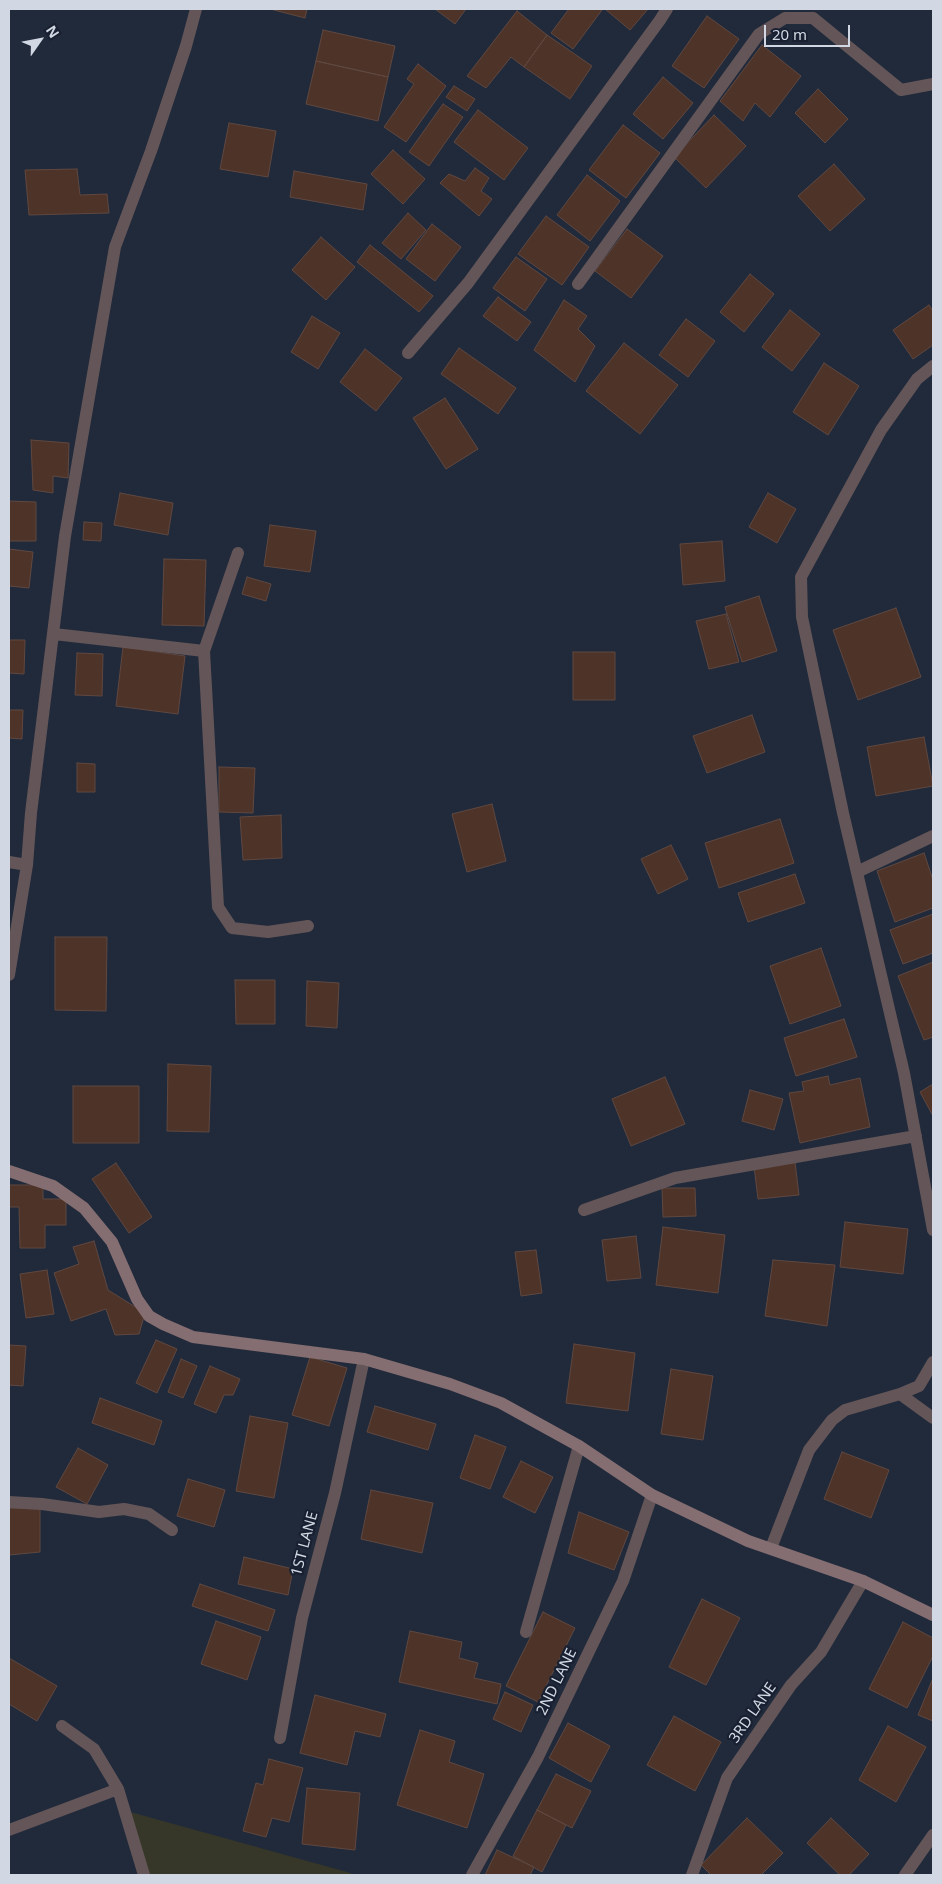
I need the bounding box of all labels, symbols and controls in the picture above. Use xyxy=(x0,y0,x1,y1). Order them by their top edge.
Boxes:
north arrow xyxy=(15,15,65,65)
scale bar xyxy=(767,15,853,47)
text: N xyxy=(42,22,64,42)
text: 20 m xyxy=(772,24,807,44)
street label: 1ST LANE xyxy=(288,1510,322,1578)
street label: 2ND LANE xyxy=(533,1646,581,1718)
street label: 3RD LANE xyxy=(726,1679,780,1747)

